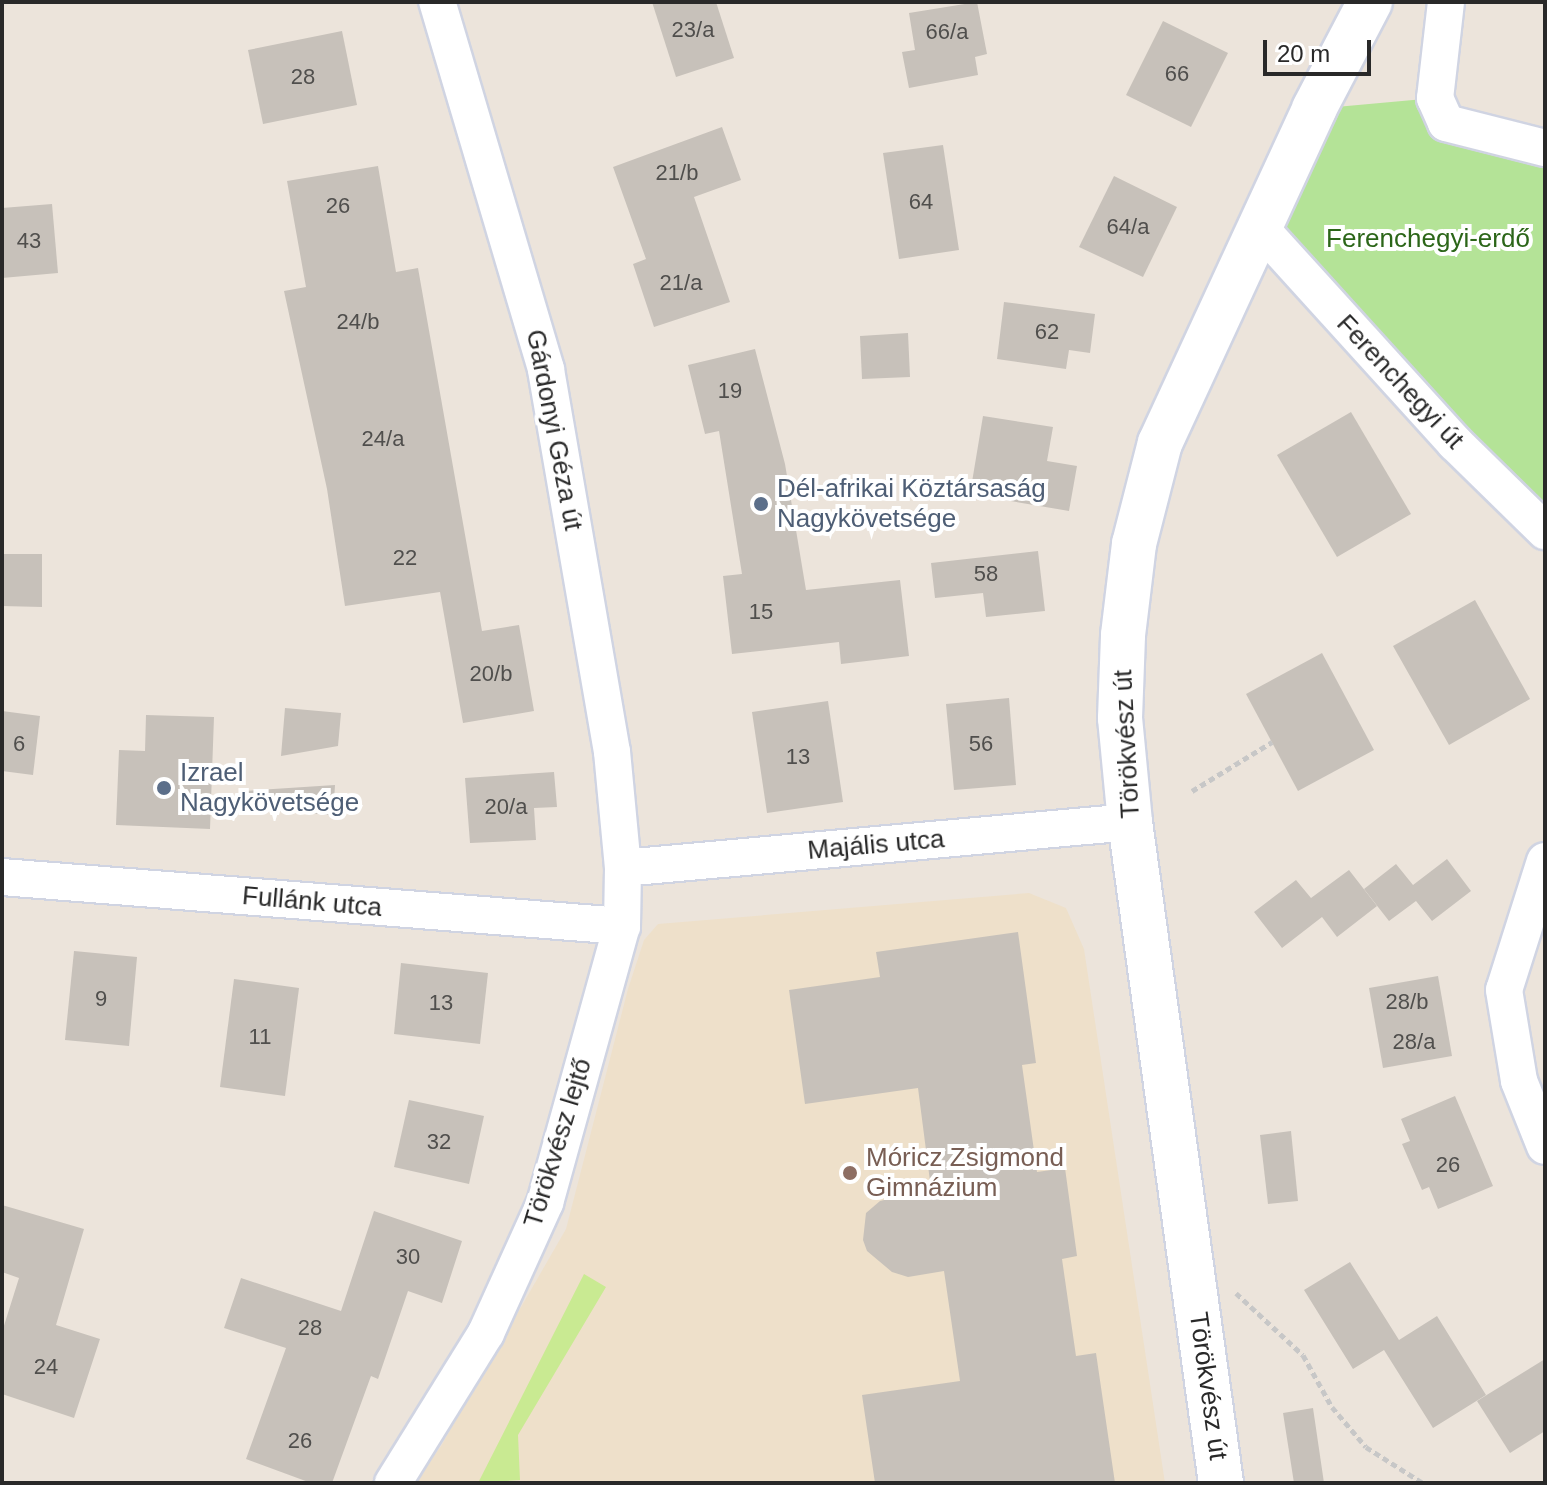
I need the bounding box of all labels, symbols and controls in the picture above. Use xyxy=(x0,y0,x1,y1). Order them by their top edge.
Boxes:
house number: 23/a xyxy=(672,17,714,43)
house number: 66/a xyxy=(926,19,968,45)
scale bar xyxy=(1267,24,1375,74)
text: 20 m xyxy=(1277,40,1330,67)
house number: 66 xyxy=(1165,61,1189,87)
house number: 28 xyxy=(291,64,315,90)
house number: 21/b xyxy=(656,160,698,186)
house number: 64 xyxy=(909,189,933,215)
house number: 26 xyxy=(326,193,350,219)
house number: 64/a xyxy=(1107,214,1149,240)
park label: Ferenchegyi-erdő xyxy=(1326,223,1530,255)
house number: 43 xyxy=(17,228,41,254)
house number: 21/a xyxy=(660,270,702,296)
street label: Ferenchegyi út xyxy=(1330,308,1470,456)
house number: 24/b xyxy=(337,309,379,335)
house number: 62 xyxy=(1035,319,1059,345)
street label: Gárdonyi Géza út xyxy=(519,327,589,533)
house number: 19 xyxy=(718,378,742,404)
house number: 24/a xyxy=(362,426,404,452)
place label: Dél-afrikai Köztársaság Nagykövetsége xyxy=(777,473,1046,534)
marker: Dél-afrikai Köztársaság Nagykövetsége xyxy=(752,495,770,513)
house number: 22 xyxy=(393,545,417,571)
house number: 58 xyxy=(974,561,998,587)
house number: 15 xyxy=(749,599,773,625)
house number: 20/b xyxy=(470,661,512,687)
street label: Törökvész út xyxy=(1108,669,1146,819)
house number: 6 xyxy=(13,731,25,757)
house number: 56 xyxy=(969,731,993,757)
house number: 13 xyxy=(786,744,810,770)
place label: Izrael Nagykövetsége xyxy=(180,757,359,818)
marker: Izrael Nagykövetsége xyxy=(155,779,173,797)
house number: 20/a xyxy=(485,794,527,820)
street label: Majális utca xyxy=(806,823,946,867)
street label: Fullánk utca xyxy=(241,880,383,924)
house number: 9 xyxy=(95,986,107,1012)
house number: 28/b xyxy=(1386,989,1428,1015)
house number: 13 xyxy=(429,990,453,1016)
house number: 11 xyxy=(249,1024,271,1050)
house number: 28/a xyxy=(1393,1029,1435,1055)
street label: Törökvész lejtő xyxy=(518,1055,598,1231)
house number: 32 xyxy=(427,1129,451,1155)
place label: Móricz Zsigmond Gimnázium xyxy=(866,1142,1064,1204)
house number: 26 xyxy=(1436,1152,1460,1178)
marker: Móricz Zsigmond Gimnázium xyxy=(841,1164,859,1182)
house number: 30 xyxy=(396,1244,420,1270)
street label: Törökvész út xyxy=(1182,1310,1234,1462)
house number: 28 xyxy=(298,1315,322,1341)
house number: 24 xyxy=(34,1354,58,1380)
house number: 26 xyxy=(288,1428,312,1454)

